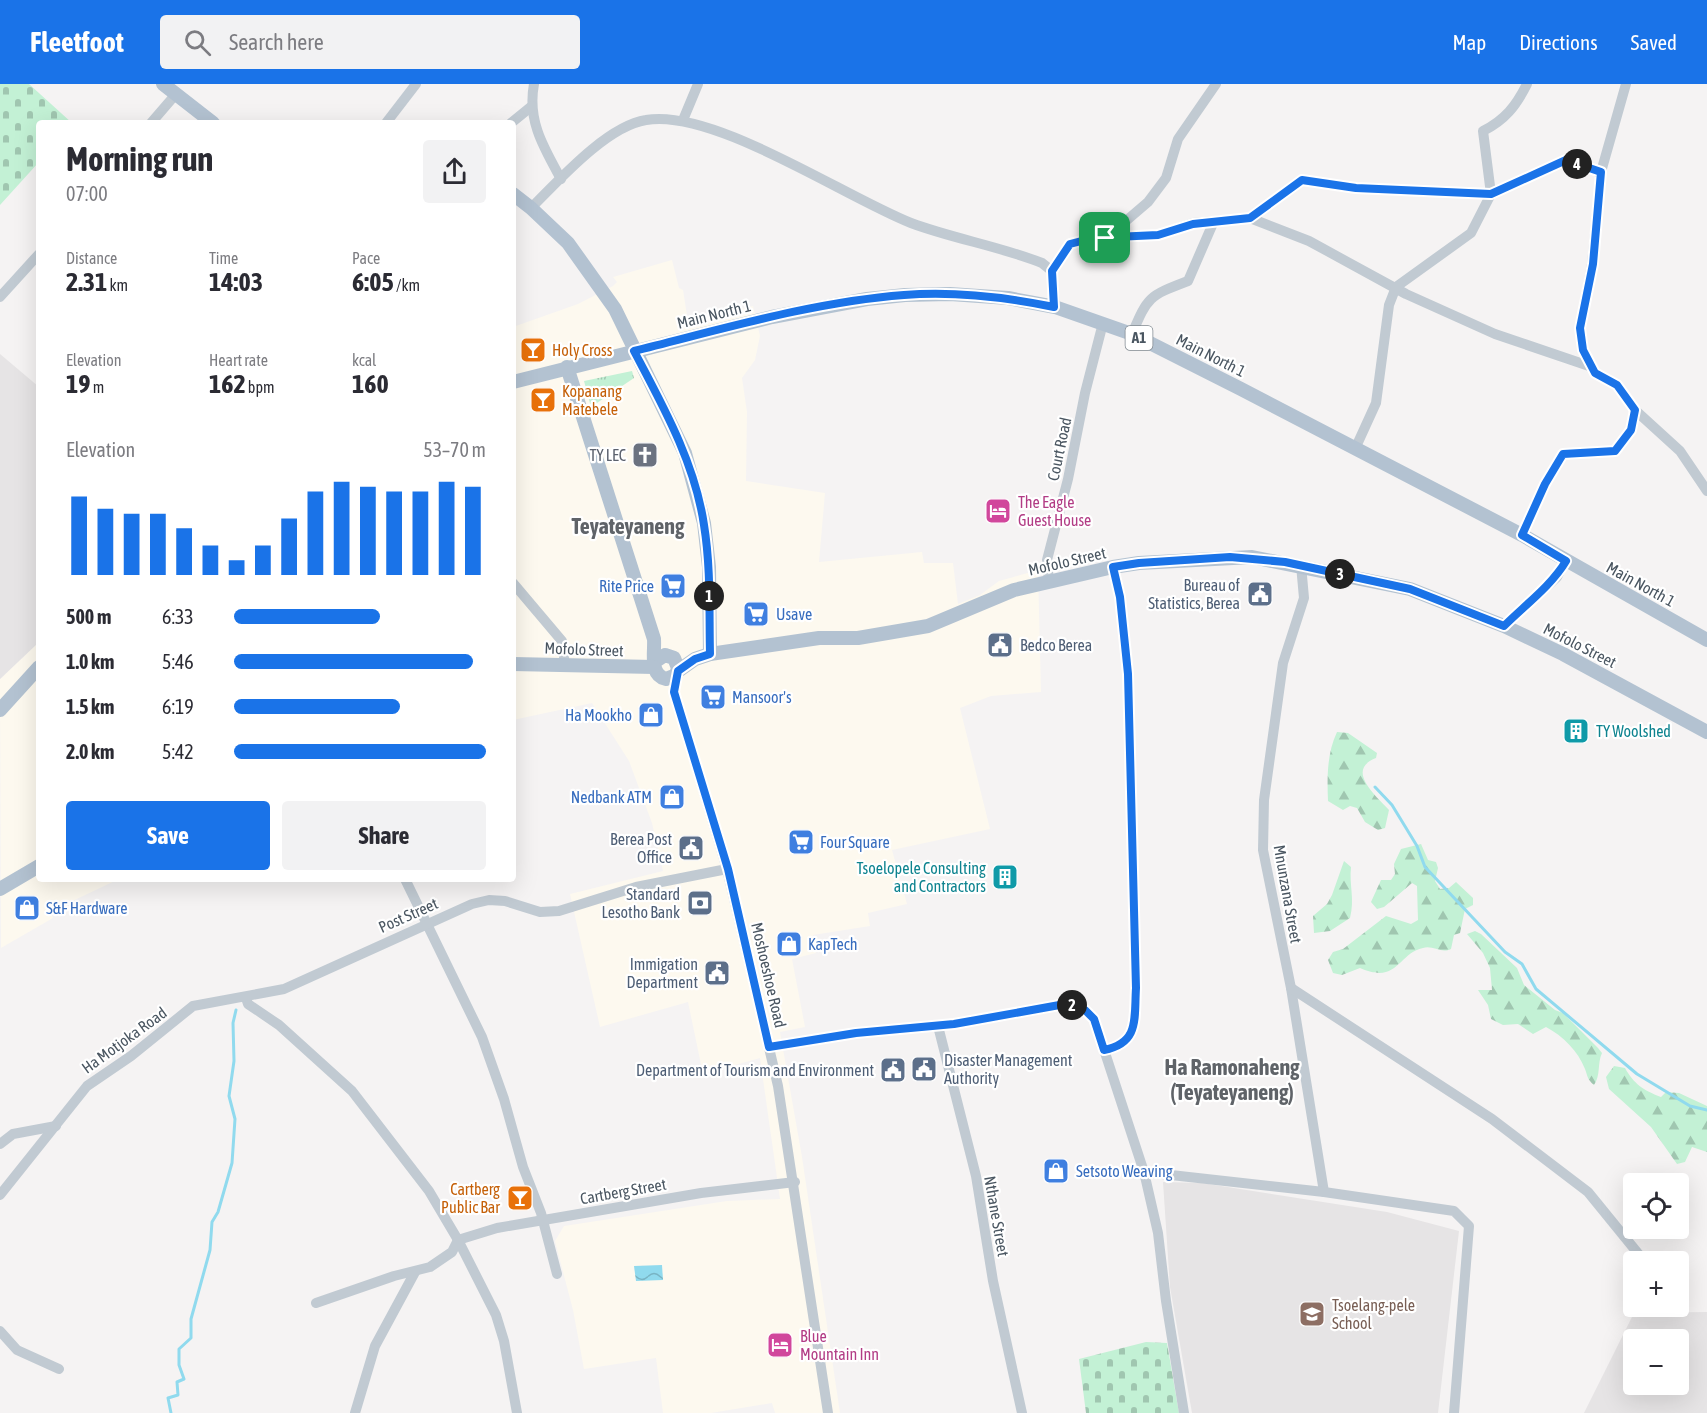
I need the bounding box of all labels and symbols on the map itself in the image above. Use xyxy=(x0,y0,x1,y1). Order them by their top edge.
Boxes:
pin: 4 xyxy=(1562,149,1592,179)
pin xyxy=(1079,212,1130,263)
street label: Main North 1 xyxy=(675,296,753,332)
road number: A1 xyxy=(1126,326,1152,350)
street label: Main North 1 xyxy=(1173,330,1249,380)
bar icon: Holy Cross xyxy=(518,335,548,365)
place label: Holy Cross xyxy=(552,341,613,360)
place label: Kopanang Matebele xyxy=(562,382,622,418)
bar icon: Kopanang Matebele xyxy=(528,385,558,415)
street label: Court Road xyxy=(1044,416,1074,482)
church icon: TY LEC xyxy=(630,440,660,470)
place label: TY LEC xyxy=(589,446,626,464)
place label: The Eagle Guest House xyxy=(1018,493,1091,529)
hotel icon: The Eagle Guest House xyxy=(983,496,1013,526)
district label: Teyateyaneng xyxy=(572,513,685,539)
street label: Mofolo Street xyxy=(1026,543,1108,579)
street label: Main North 1 xyxy=(1604,558,1678,610)
pin: 3 xyxy=(1325,559,1355,589)
supermarket icon: Rite Price xyxy=(658,571,688,601)
place label: Bureau of Statistics, Berea xyxy=(1148,576,1241,612)
place label: Rite Price xyxy=(599,577,654,595)
public building icon: Bureau of Statistics, Berea xyxy=(1245,579,1275,609)
pin: 1 xyxy=(694,581,724,611)
supermarket icon: Usave xyxy=(741,599,771,629)
place label: Usave xyxy=(776,605,812,623)
street label: Mofolo Street xyxy=(1541,619,1620,671)
public building icon: Bedco Berea xyxy=(985,630,1015,660)
place label: Bedco Berea xyxy=(1020,636,1092,654)
street label: Mofolo Street xyxy=(544,639,624,659)
supermarket icon: Mansoor's xyxy=(698,682,728,712)
place label: Mansoor's xyxy=(732,688,792,706)
shop icon: Ha Mookho xyxy=(636,700,666,730)
place label: Ha Mookho xyxy=(565,706,632,724)
building icon: TY Woolshed xyxy=(1561,716,1591,746)
place label: TY Woolshed xyxy=(1596,722,1671,740)
shop icon: Nedbank ATM xyxy=(657,782,687,812)
place label: Nedbank ATM xyxy=(571,788,652,806)
supermarket icon: Four Square xyxy=(786,827,816,857)
place label: Berea Post Office xyxy=(610,830,672,866)
public building icon: Berea Post Office xyxy=(676,833,706,863)
place label: Four Square xyxy=(820,833,890,852)
street label: Mnunzana Street xyxy=(1270,843,1306,945)
place label: Tsoelopele Consulting and Contractors xyxy=(856,859,986,895)
building icon: Tsoelopele Consulting and Contractors xyxy=(990,862,1020,892)
place label: Standard Lesotho Bank xyxy=(601,885,680,921)
bank icon: Standard Lesotho Bank xyxy=(685,888,715,918)
shop icon: S&F Hardware xyxy=(12,893,42,923)
street label: Post Street xyxy=(376,894,441,936)
place label: S&F Hardware xyxy=(46,899,128,917)
street label: Moshoeshoe Road xyxy=(748,921,790,1029)
shop icon: KapTech xyxy=(774,929,804,959)
place label: KapTech xyxy=(808,935,857,954)
place label: Immigation Department xyxy=(626,955,698,992)
public building icon: Immigation Department xyxy=(702,958,732,988)
pin: 2 xyxy=(1057,990,1087,1020)
street label: Ha Motjoka Road xyxy=(78,1003,170,1078)
place label: Disaster Management Authority xyxy=(944,1051,1073,1088)
public building icon: Disaster Management Authority xyxy=(909,1054,939,1084)
district label: Ha Ramonaheng (Teyateyaneng) xyxy=(1164,1054,1300,1105)
public building icon: Department of Tourism and Environment xyxy=(878,1055,908,1085)
place label: Department of Tourism and Environment xyxy=(636,1061,874,1080)
shop icon: Setsoto Weaving xyxy=(1041,1156,1071,1186)
place label: Setsoto Weaving xyxy=(1076,1162,1173,1181)
street label: Nthane Street xyxy=(981,1174,1013,1258)
street label: Cartberg Street xyxy=(579,1175,668,1208)
place label: Cartberg Public Bar xyxy=(441,1180,500,1216)
bar icon: Cartberg Public Bar xyxy=(505,1183,535,1213)
place label: Tsoelang-pele School xyxy=(1332,1296,1415,1332)
school or university icon: Tsoelang-pele School xyxy=(1297,1299,1327,1329)
place label: Blue Mountain Inn xyxy=(800,1327,879,1363)
hotel icon: Blue Mountain Inn xyxy=(765,1330,795,1360)

